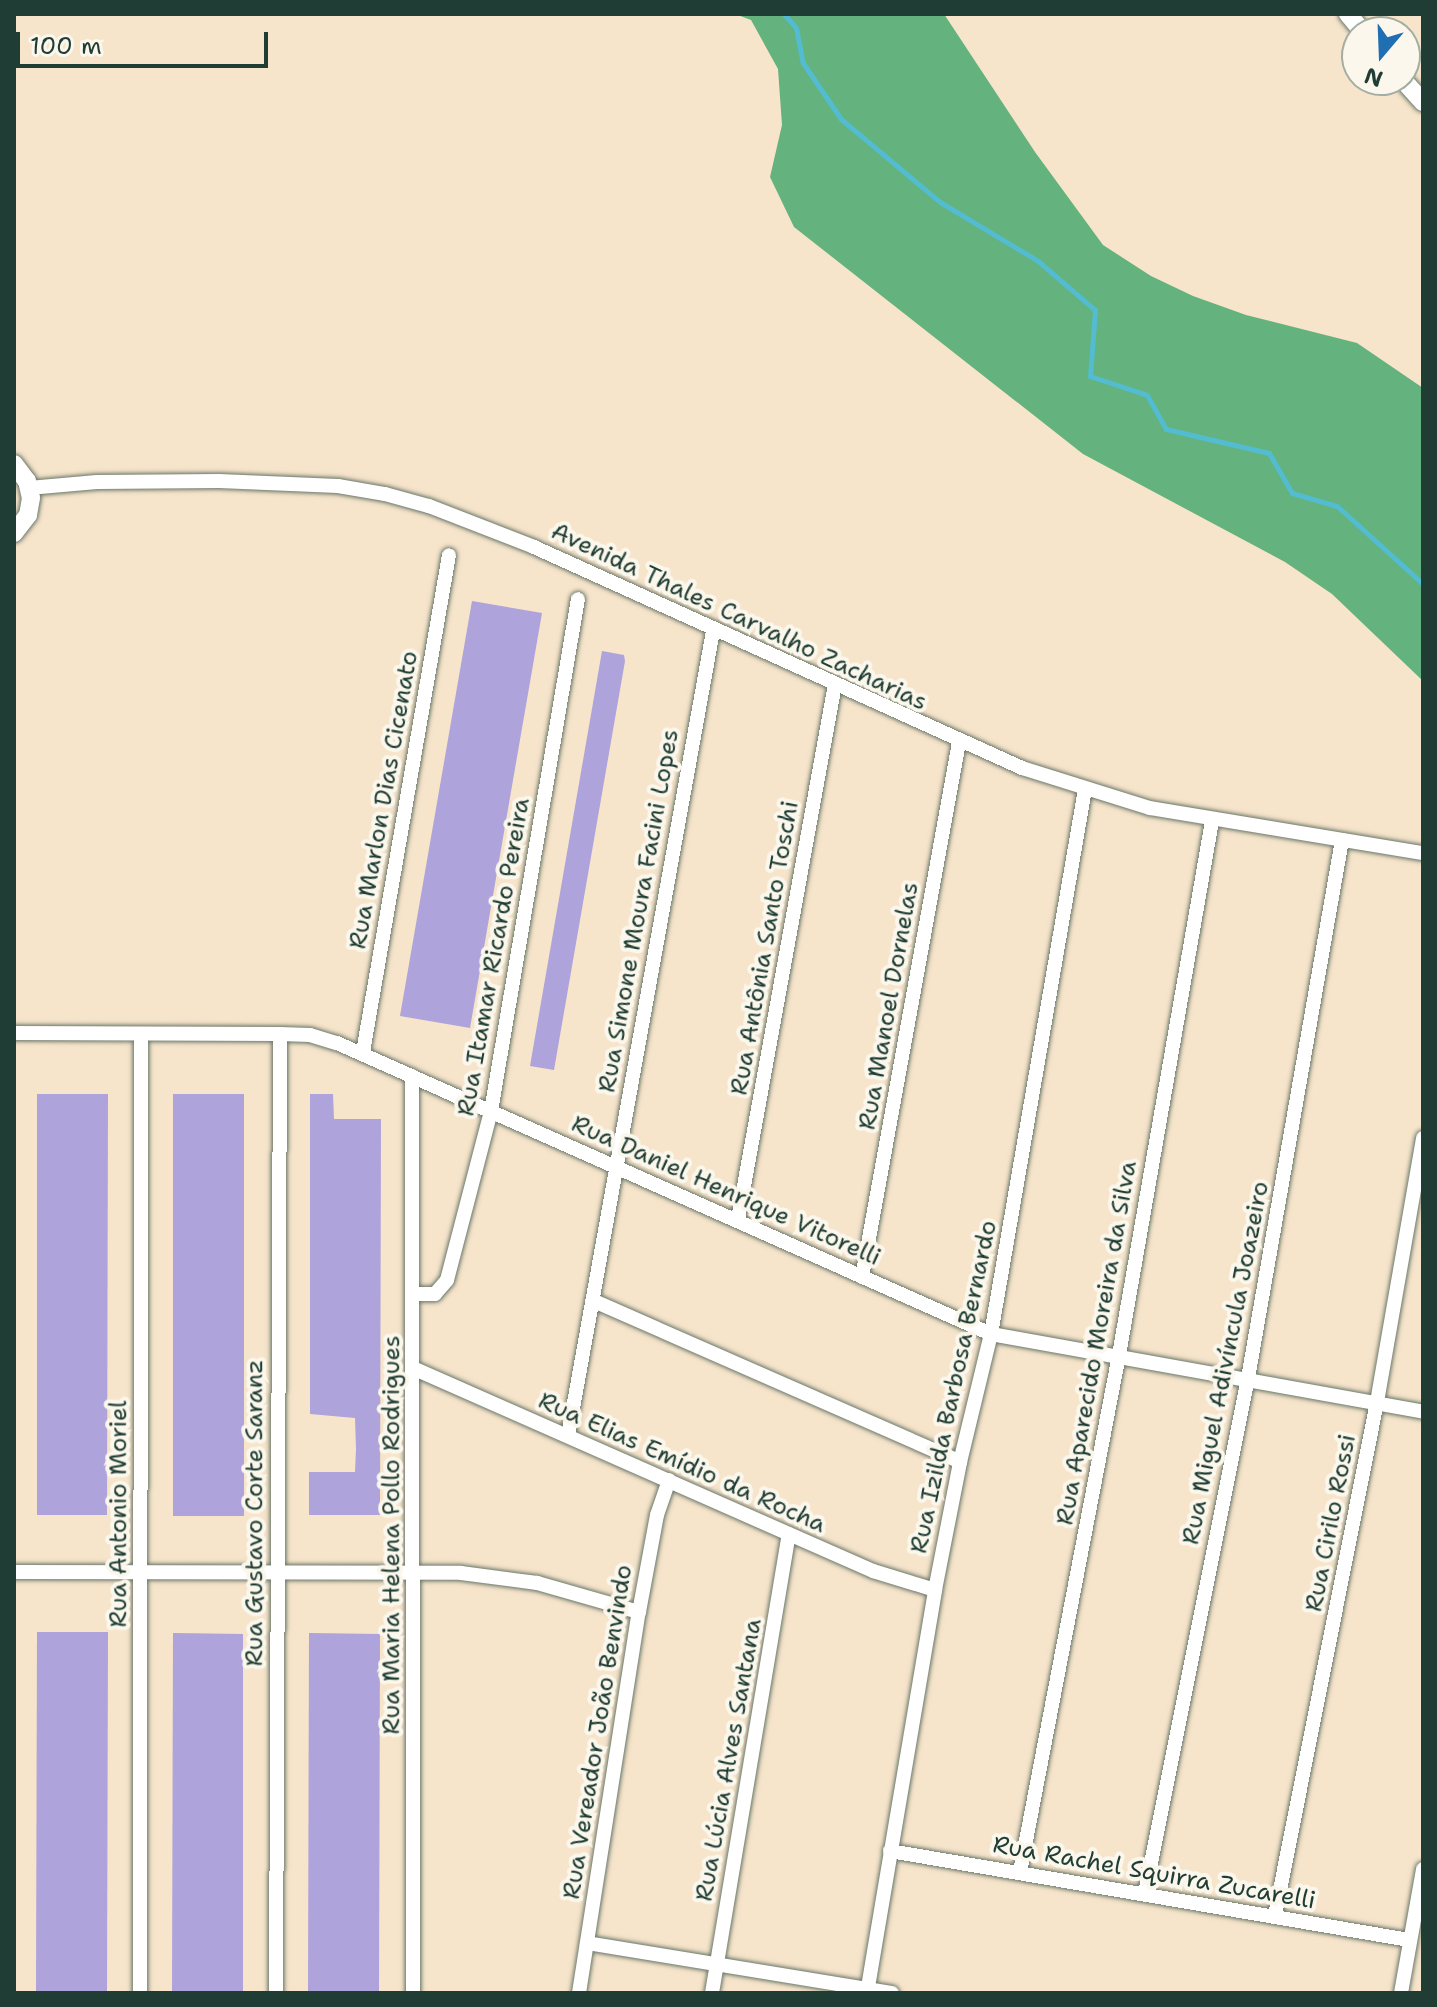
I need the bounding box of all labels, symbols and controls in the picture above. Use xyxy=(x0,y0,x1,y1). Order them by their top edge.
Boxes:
scale bar xyxy=(20,16,272,66)
north arrow xyxy=(1341,16,1421,96)
text: 100 m xyxy=(30,30,102,62)
text: N xyxy=(1361,61,1387,94)
street label: Avenida Thales Carvalho Zacharias xyxy=(547,517,931,717)
street label: Rua Marlon Dias Cicenato xyxy=(344,649,424,951)
street label: Rua Simone Moura Facini Lopes xyxy=(593,727,685,1095)
street label: Rua Itamar Ricardo Pereira xyxy=(452,796,536,1118)
street label: Rua Antônia Santo Toschi xyxy=(725,799,805,1097)
street label: Rua Manoel Dornelas xyxy=(853,880,925,1132)
street label: Rua Daniel Henrique Vitorelli xyxy=(567,1110,885,1272)
street label: Rua Aparecido Moreira da Silva xyxy=(1051,1159,1143,1527)
street label: Rua Miguel Adivíncula Joazeiro xyxy=(1177,1179,1275,1547)
street label: Rua Izilda Barbosa Bernardo xyxy=(905,1218,1003,1556)
street label: Rua Maria Helena Pollo Rodrigues xyxy=(378,1335,406,1735)
street label: Rua Gustavo Corte Saranz xyxy=(241,1360,269,1666)
street label: Rua Elias Emídio da Rocha xyxy=(534,1387,830,1539)
street label: Rua Antonio Moriel xyxy=(105,1400,133,1628)
street label: Rua Cirilo Rossi xyxy=(1300,1432,1362,1614)
street label: Rua Vereador João Benvindo xyxy=(557,1563,639,1901)
street label: Rua Lúcia Alves Santana xyxy=(690,1617,768,1903)
street label: Rua Rachel Squirra Zucarelli xyxy=(990,1830,1318,1916)

